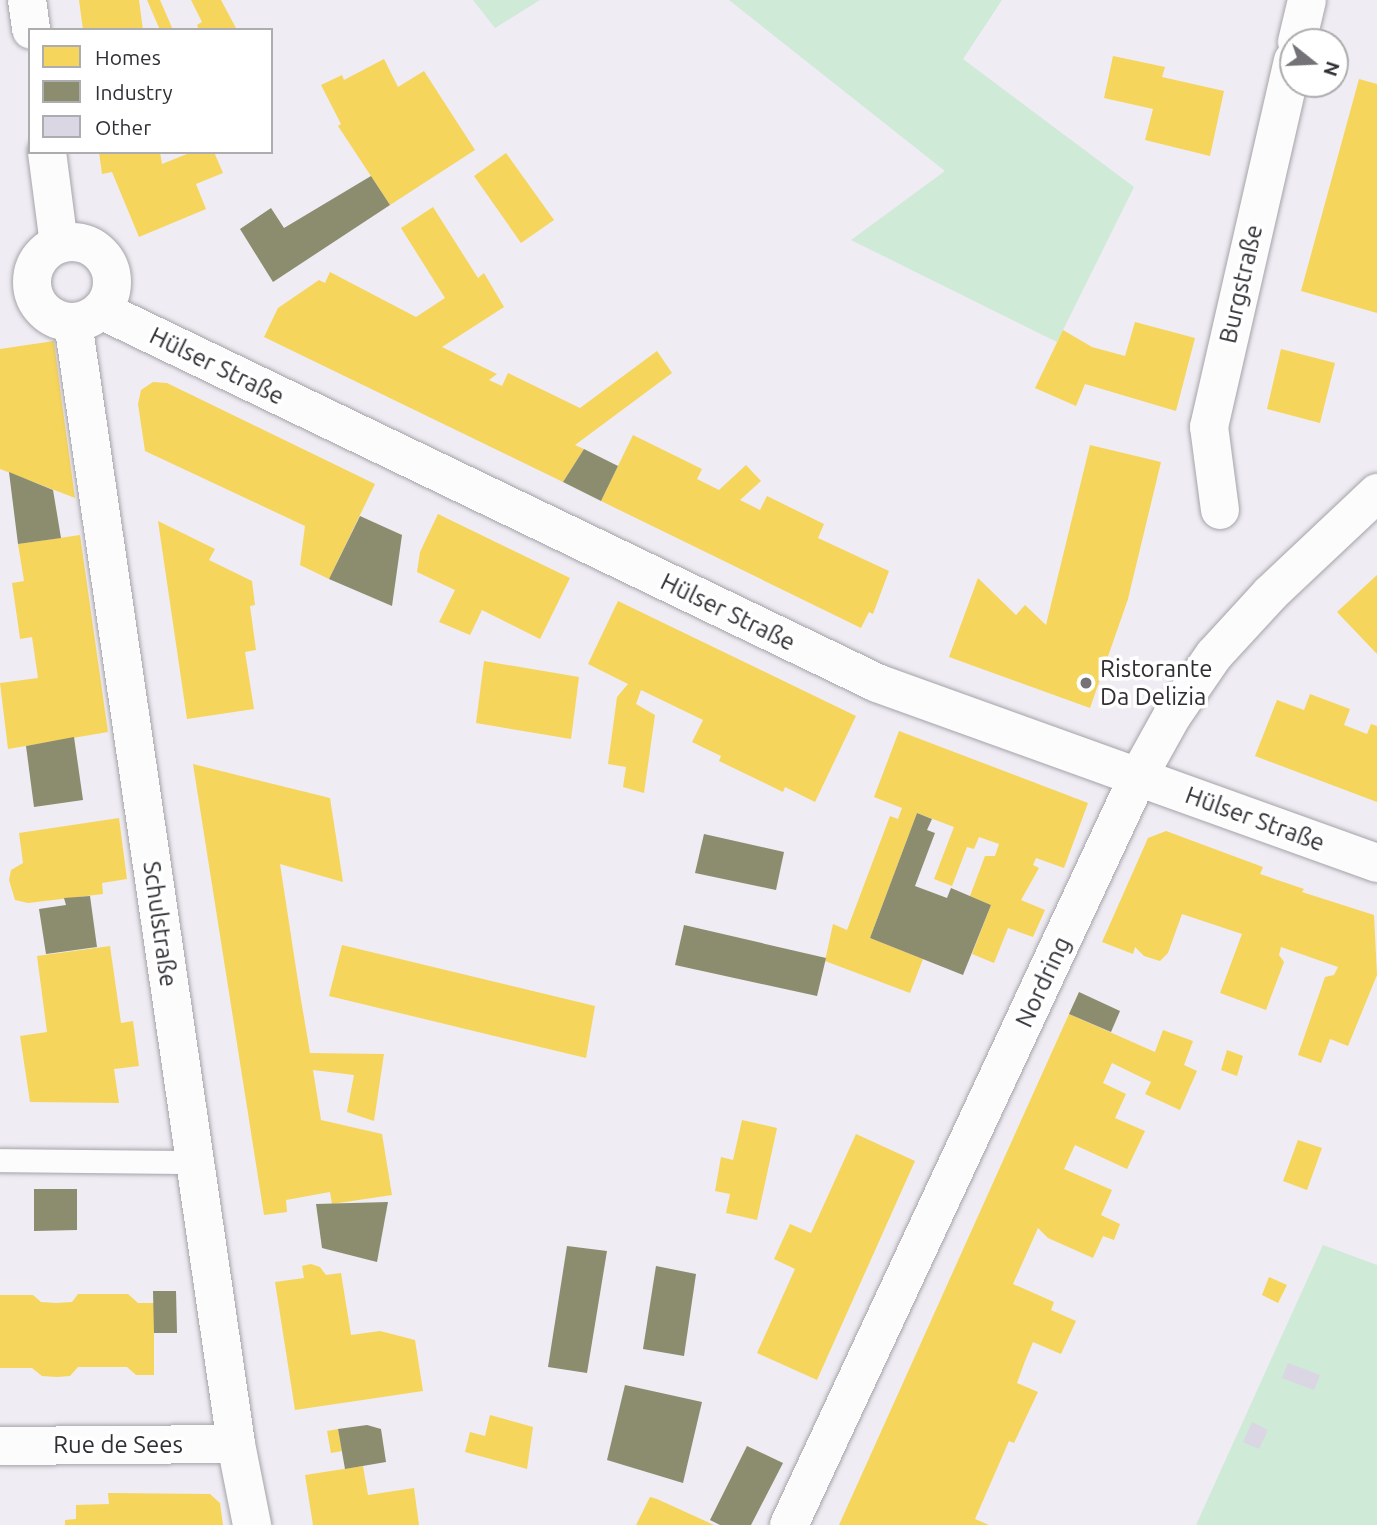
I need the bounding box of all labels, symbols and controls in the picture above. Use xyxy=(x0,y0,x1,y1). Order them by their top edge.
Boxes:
legend xyxy=(28,28,273,154)
north arrow xyxy=(1279,28,1349,98)
text: Homes xyxy=(95,45,161,69)
text: N xyxy=(1319,59,1345,79)
text: Industry xyxy=(95,80,173,104)
text: Other xyxy=(95,115,151,139)
street label: Burgstraße xyxy=(1213,222,1269,346)
street label: Hülser Straße xyxy=(145,321,289,411)
street label: Hülser Straße xyxy=(656,567,800,657)
place label: Ristorante Da Delizia xyxy=(1100,655,1212,711)
marker: Ristorante Da Delizia xyxy=(1078,675,1094,691)
street label: Hülser Straße xyxy=(1181,780,1329,858)
street label: Schulstraße xyxy=(137,859,183,989)
street label: Nordring xyxy=(1010,932,1076,1032)
street label: Rue de Sees xyxy=(53,1431,183,1459)

